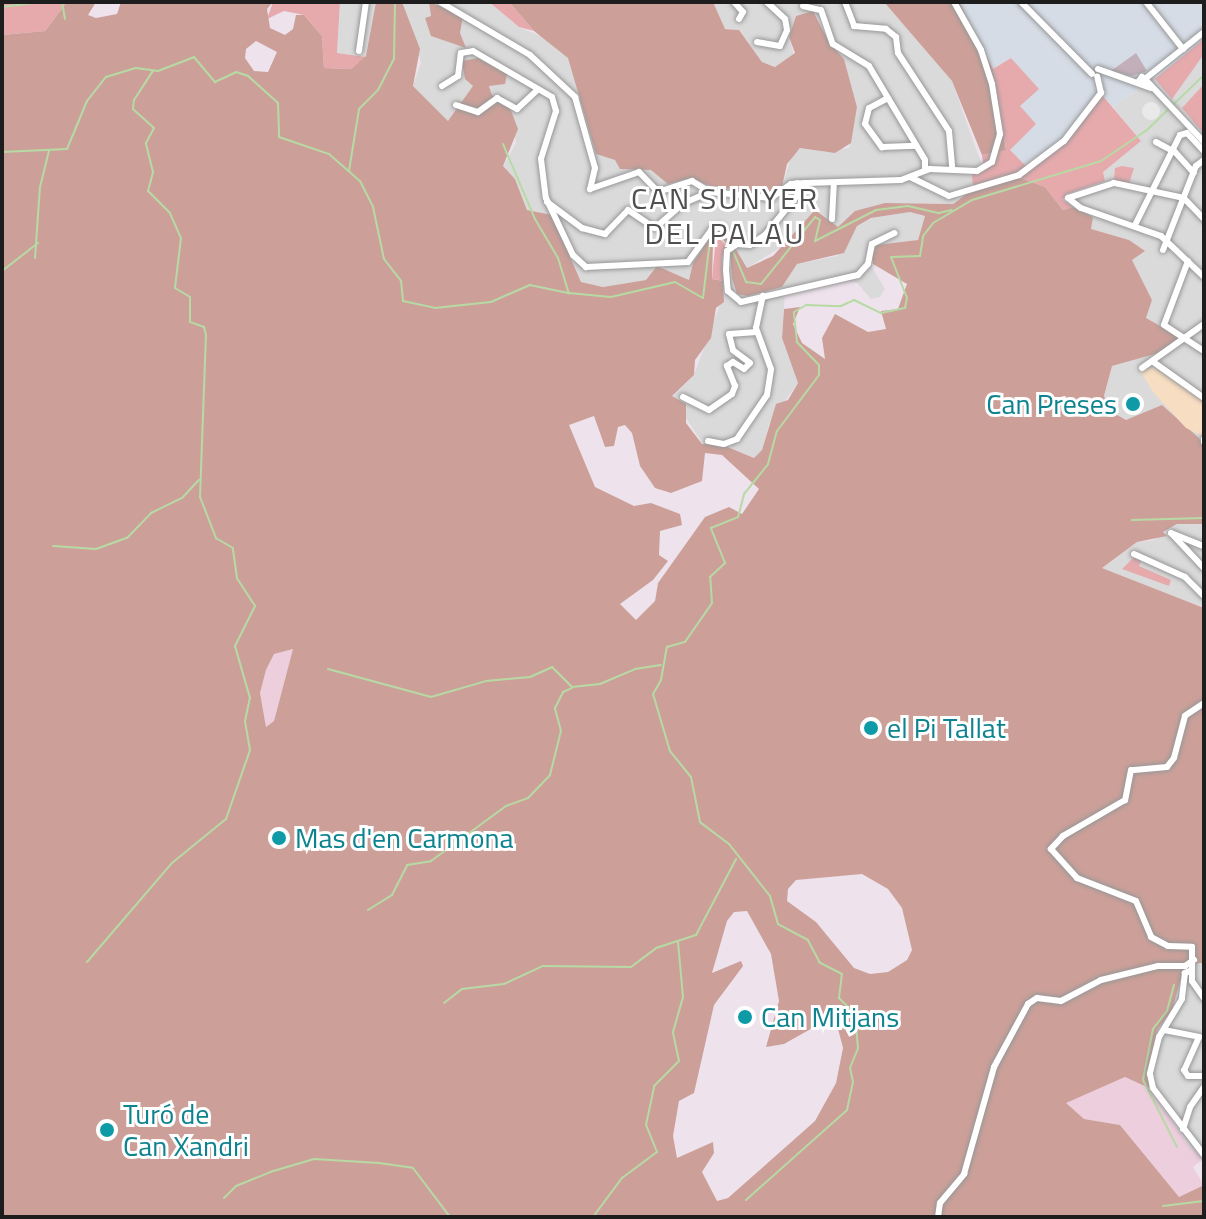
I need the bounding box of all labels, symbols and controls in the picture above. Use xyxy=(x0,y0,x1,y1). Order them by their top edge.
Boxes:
district label: CAN SUNYER DEL PALAU xyxy=(631,180,819,250)
place label: Can Preses xyxy=(986,387,1117,421)
marker: Can Preses xyxy=(1124,395,1142,413)
place label: el Pi Tallat xyxy=(887,711,1006,745)
marker: el Pi Tallat xyxy=(862,719,880,737)
place label: Mas d'en Carmona xyxy=(295,821,513,855)
marker: Mas d'en Carmona xyxy=(270,829,288,847)
place label: Can Mitjans xyxy=(761,1000,899,1034)
marker: Can Mitjans xyxy=(736,1008,754,1026)
place label: Turó de Can Xandri xyxy=(123,1097,249,1163)
marker: Turó de Can Xandri xyxy=(98,1121,116,1139)

